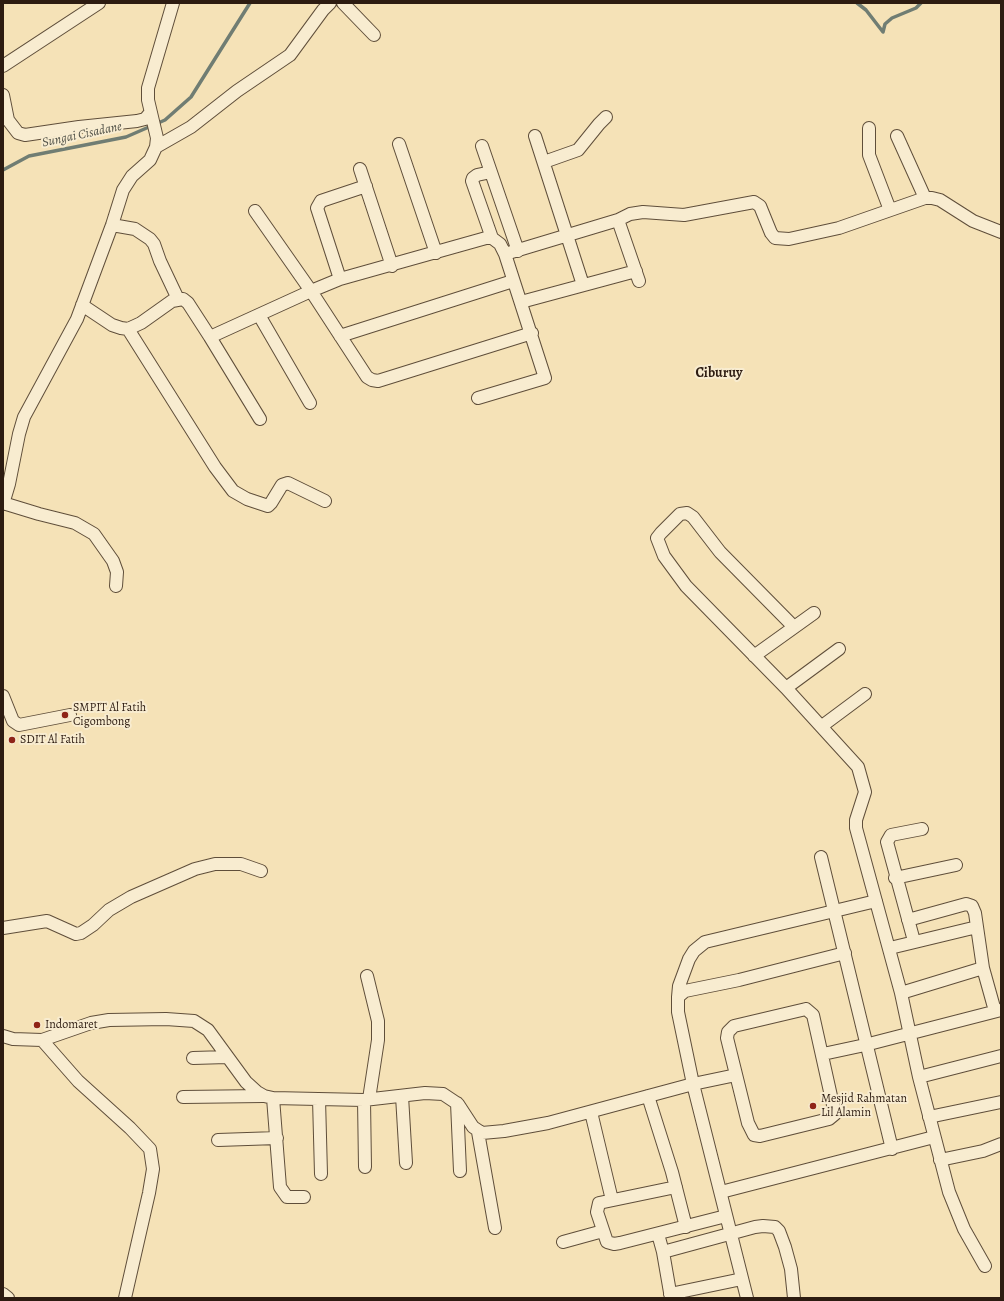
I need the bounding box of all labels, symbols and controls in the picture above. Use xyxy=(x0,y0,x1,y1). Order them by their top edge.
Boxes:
water label: Sungai Cisadane xyxy=(41,119,123,151)
district label: Ciburuy xyxy=(695,366,743,382)
place label: SMPIT Al Fatih Cigombong xyxy=(73,701,146,729)
marker: SMPIT Al Fatih Cigombong xyxy=(60,710,70,720)
place label: SDIT Al Fatih xyxy=(20,733,85,747)
marker: SDIT Al Fatih xyxy=(7,735,17,745)
place label: Indomaret xyxy=(45,1018,98,1032)
marker: Indomaret xyxy=(32,1020,42,1030)
place label: Mesjid Rahmatan Lil Alamin xyxy=(821,1092,907,1120)
marker: Mesjid Rahmatan Lil Alamin xyxy=(808,1101,818,1111)

